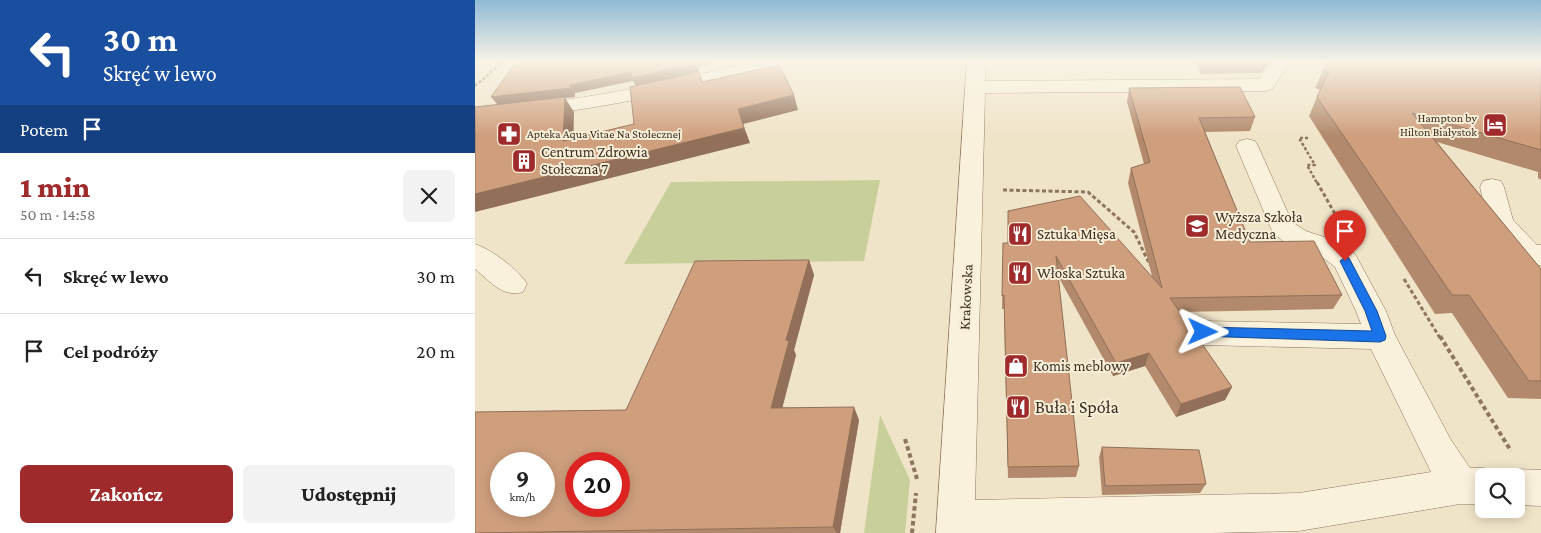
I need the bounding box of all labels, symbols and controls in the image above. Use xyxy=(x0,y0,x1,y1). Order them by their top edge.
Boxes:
icon: left xyxy=(20,20,85,85)
text: 30 m xyxy=(103,20,178,59)
text: Skręć w lewo xyxy=(103,61,217,86)
place label: Hampton by Hilton Białystok xyxy=(1400,111,1477,139)
hotel icon: Hampton by Hilton Białystok xyxy=(1482,112,1508,138)
icon: arrive xyxy=(78,115,106,143)
text: Potem xyxy=(20,119,68,140)
pharmacy icon: Apteka Aqua Vitae Na Stołecznej xyxy=(496,121,522,147)
place label: Apteka Aqua Vitae Na Stołecznej xyxy=(527,127,681,141)
place label: Centrum Zdrowia Stołeczna 7 xyxy=(541,144,648,177)
building icon: Centrum Zdrowia Stołeczna 7 xyxy=(511,148,537,174)
text: 1 min xyxy=(20,170,90,203)
button: close xyxy=(403,170,455,222)
text: 50 m · 14:58 xyxy=(20,206,96,223)
place label: Wyższa Szkoła Medyczna xyxy=(1215,209,1303,243)
pin xyxy=(1324,210,1366,261)
school or university icon: Wyższa Szkoła Medyczna xyxy=(1184,213,1210,239)
icon: arrive xyxy=(1331,217,1359,245)
restaurant icon: Sztuka Mięsa xyxy=(1007,221,1033,247)
place label: Sztuka Mięsa xyxy=(1037,226,1116,243)
restaurant icon: Włoska Sztuka xyxy=(1007,260,1033,286)
icon: left xyxy=(20,262,48,290)
street label: Krakowska xyxy=(956,264,976,330)
place label: Włoska Sztuka xyxy=(1037,265,1125,281)
text: Skręć w lewo xyxy=(63,266,169,287)
text: 30 m xyxy=(416,266,455,287)
position arrow xyxy=(1176,305,1228,357)
icon: arrive xyxy=(20,337,48,365)
text: Cel podróży xyxy=(63,341,158,362)
text: 20 m xyxy=(416,341,455,362)
shop icon: Komis meblowy xyxy=(1003,353,1029,379)
place label: Komis meblowy xyxy=(1033,358,1129,375)
restaurant icon: Buła i Spóła xyxy=(1005,394,1031,420)
place label: Buła i Spóła xyxy=(1035,397,1119,417)
speed limit sign: 20 xyxy=(565,452,630,517)
button: Zakończ xyxy=(20,465,233,523)
button: Udostępnij xyxy=(243,465,455,523)
text: 9 xyxy=(516,465,529,492)
map controls xyxy=(1475,468,1525,518)
button: search xyxy=(1475,468,1525,518)
text: km/h xyxy=(510,490,535,504)

